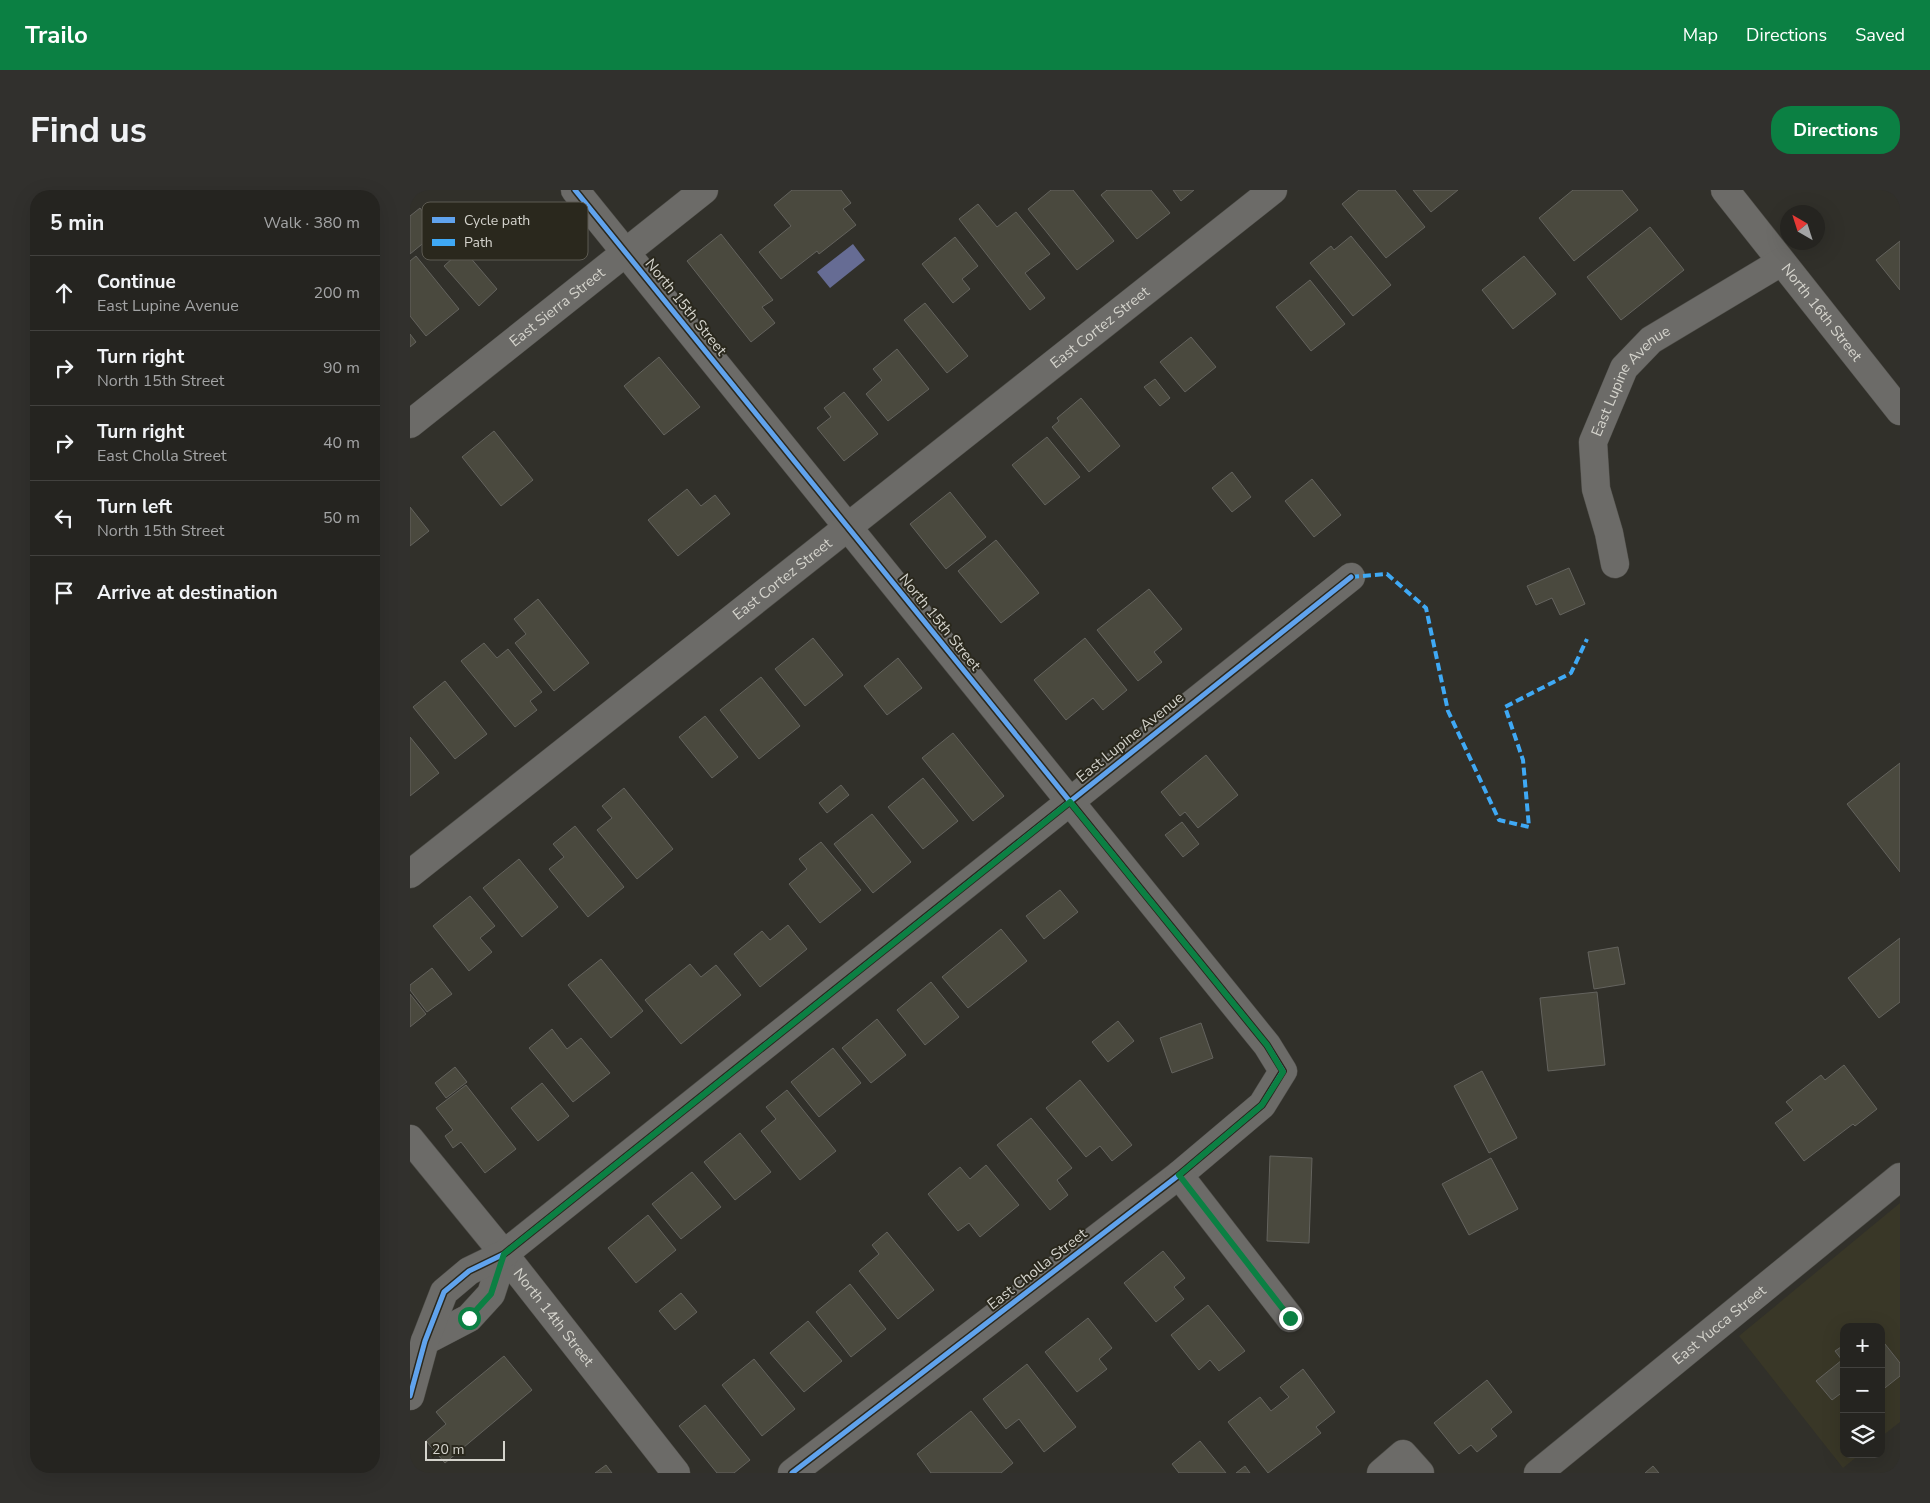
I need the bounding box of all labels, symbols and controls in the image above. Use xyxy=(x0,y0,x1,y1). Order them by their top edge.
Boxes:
text: Trailo xyxy=(25,19,88,51)
text: Map xyxy=(1683,23,1718,47)
text: Directions xyxy=(1746,23,1827,47)
text: Saved xyxy=(1855,23,1905,47)
button: Directions xyxy=(1771,106,1900,154)
text: Find us xyxy=(30,107,147,154)
legend xyxy=(422,202,588,260)
north arrow xyxy=(1780,205,1825,250)
text: 5 min xyxy=(50,209,104,237)
text: Cycle path xyxy=(464,211,530,230)
text: Walk · 380 m xyxy=(264,212,360,234)
text: Path xyxy=(464,233,493,252)
street label: North 15th Street xyxy=(641,254,732,360)
street label: North 16th Street xyxy=(1777,259,1867,366)
street label: East Sierra Street xyxy=(505,262,610,351)
text: Continue xyxy=(97,269,176,295)
icon: ahead xyxy=(50,279,78,307)
street label: East Cortez Street xyxy=(1046,281,1154,373)
text: 200 m xyxy=(313,282,360,304)
text: East Lupine Avenue xyxy=(97,295,239,317)
street label: East Lupine Avenue xyxy=(1586,321,1674,439)
text: Turn right xyxy=(97,344,184,370)
icon: right xyxy=(50,354,78,382)
text: 90 m xyxy=(323,357,360,379)
text: North 15th Street xyxy=(97,370,224,392)
text: Turn right xyxy=(97,419,184,445)
icon: right xyxy=(50,429,78,457)
text: 40 m xyxy=(323,432,360,454)
text: East Cholla Street xyxy=(97,445,226,467)
text: Turn left xyxy=(97,494,172,520)
icon: left xyxy=(50,504,78,532)
text: 50 m xyxy=(323,507,360,529)
text: North 15th Street xyxy=(97,520,224,542)
street label: East Cortez Street xyxy=(728,533,837,625)
street label: North 15th Street xyxy=(895,569,986,675)
icon: arrive xyxy=(50,579,78,607)
text: Arrive at destination xyxy=(97,580,278,606)
street label: East Lupine Avenue xyxy=(1072,687,1188,787)
street label: East Cholla Street xyxy=(983,1223,1092,1314)
street label: North 14th Street xyxy=(509,1264,599,1371)
street label: East Yucca Street xyxy=(1668,1280,1771,1369)
route start xyxy=(458,1307,481,1330)
route end xyxy=(1279,1307,1302,1330)
map controls xyxy=(1840,1323,1885,1458)
button: + xyxy=(1840,1323,1885,1368)
button: − xyxy=(1840,1368,1885,1413)
button: layers xyxy=(1840,1413,1885,1458)
scale bar xyxy=(425,1438,505,1461)
text: 20 m xyxy=(432,1440,464,1459)

